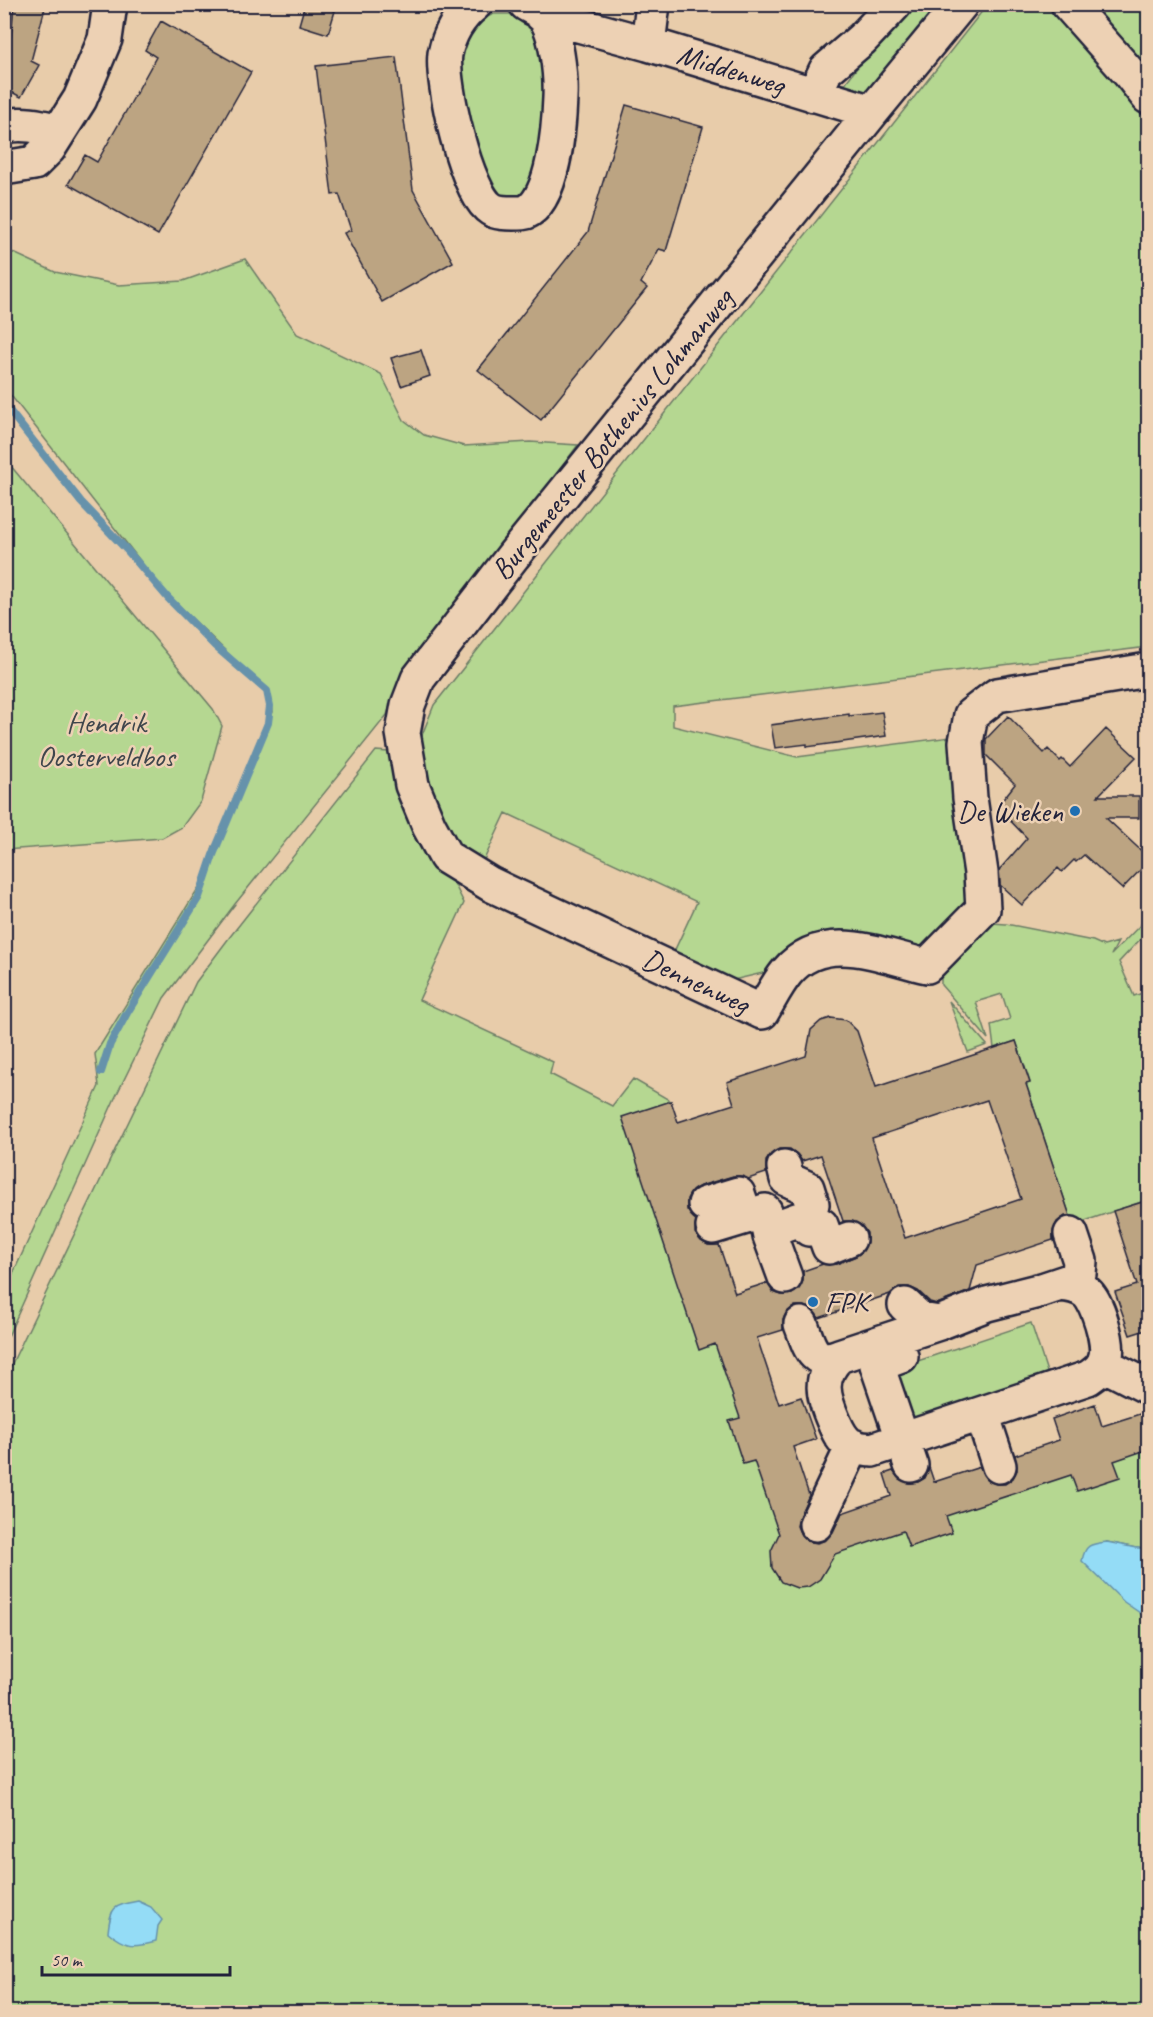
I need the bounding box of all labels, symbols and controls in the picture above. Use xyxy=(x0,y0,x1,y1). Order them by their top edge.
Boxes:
street label: Middenweg xyxy=(673,35,792,104)
street label: Burgemeester Bothenius Lohmanweg xyxy=(483,279,743,588)
park label: Hendrik Oosterveldbos xyxy=(38,703,177,775)
place label: De Wieken xyxy=(957,792,1063,830)
marker: De Wieken xyxy=(1068,804,1082,818)
street label: Dennenweg xyxy=(637,940,758,1023)
place label: FPK xyxy=(825,1283,873,1321)
marker: FPK xyxy=(806,1295,820,1309)
scale bar xyxy=(42,1939,230,1977)
text: 50 m xyxy=(51,1949,84,1971)

